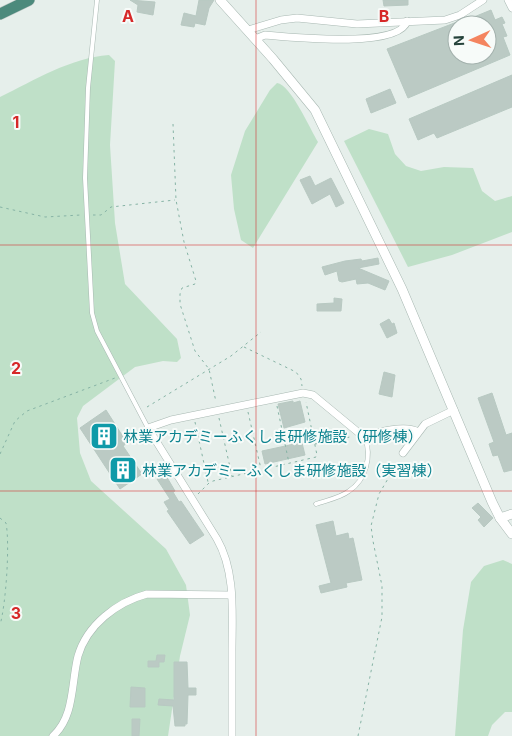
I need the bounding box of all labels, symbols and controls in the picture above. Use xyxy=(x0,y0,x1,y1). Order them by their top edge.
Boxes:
text: A xyxy=(122,6,134,26)
text: B xyxy=(379,6,389,26)
north arrow xyxy=(447,15,497,65)
text: N xyxy=(450,35,467,46)
text: 1 xyxy=(13,112,19,132)
text: 2 xyxy=(11,358,21,378)
building icon: 林業アカデミーふくしま研修施設（研修棟） xyxy=(89,421,119,451)
place label: 林業アカデミーふくしま研修施設（研修棟） xyxy=(123,427,422,446)
building icon: 林業アカデミーふくしま研修施設（実習棟） xyxy=(108,455,138,485)
place label: 林業アカデミーふくしま研修施設（実習棟） xyxy=(142,461,441,480)
text: 3 xyxy=(11,603,21,623)

